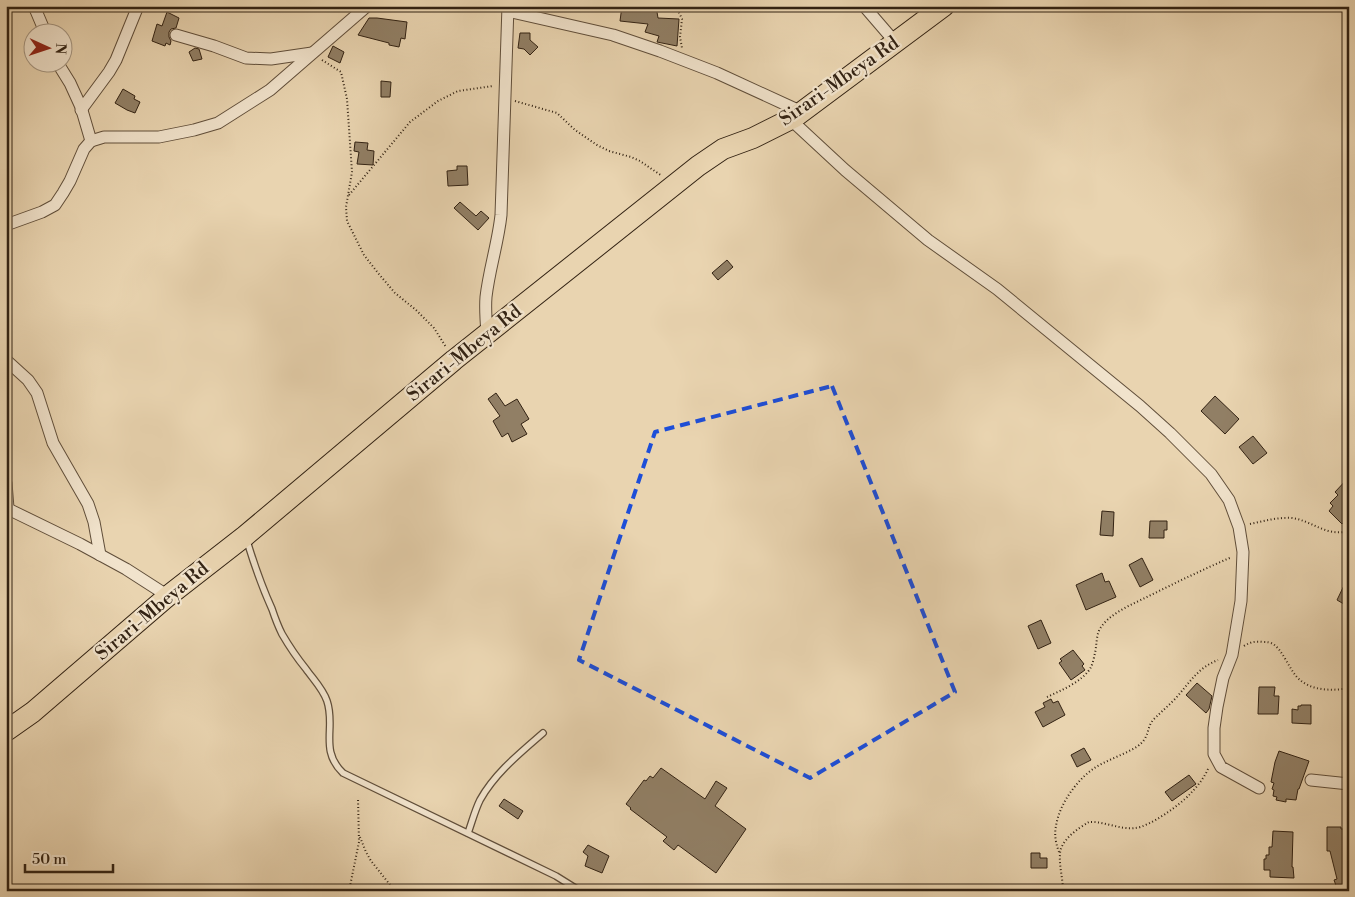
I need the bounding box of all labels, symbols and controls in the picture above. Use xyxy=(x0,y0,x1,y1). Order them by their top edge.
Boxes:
north arrow xyxy=(22,22,72,72)
street label: Sirari-Mbeya Rd xyxy=(774,31,904,131)
text: N xyxy=(51,43,69,55)
street label: Sirari-Mbeya Rd xyxy=(402,299,527,407)
street label: Sirari-Mbeya Rd xyxy=(90,556,214,666)
scale bar xyxy=(25,842,112,874)
text: 50 m xyxy=(32,850,66,869)

